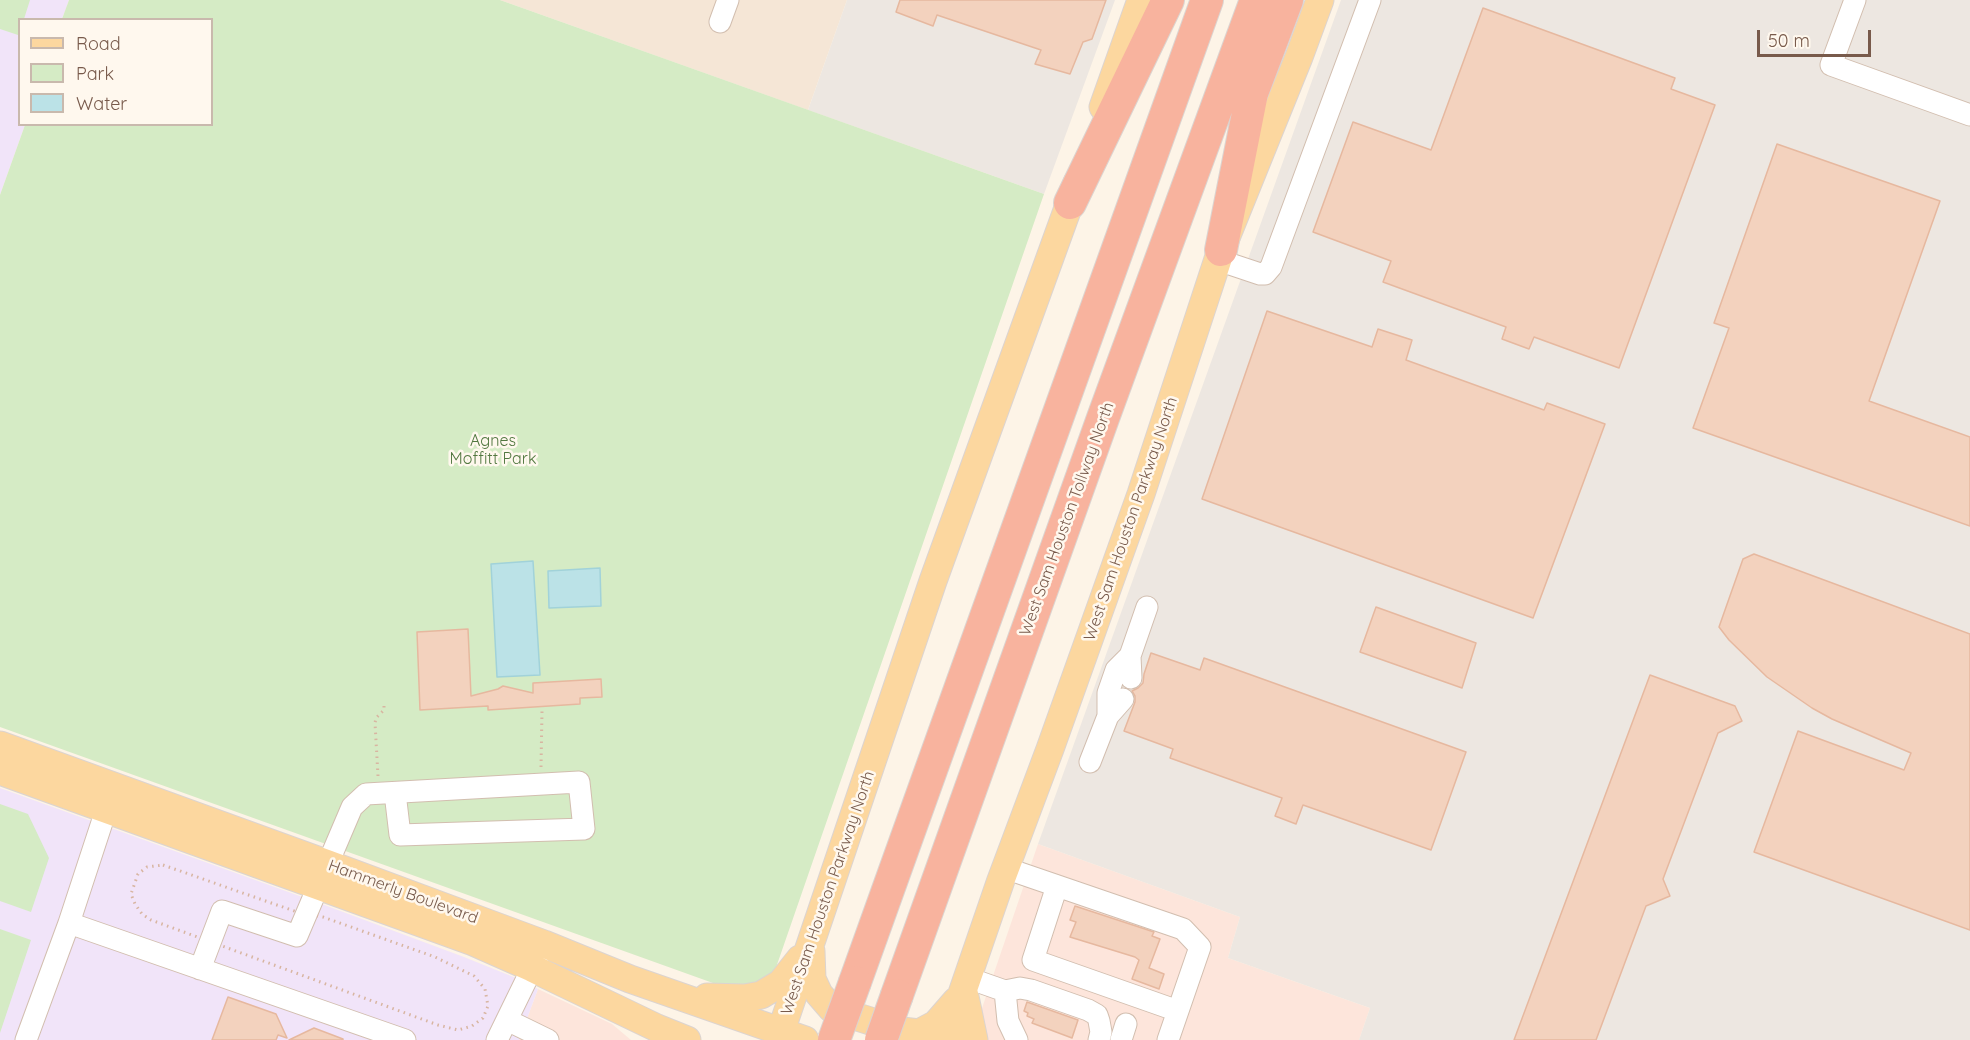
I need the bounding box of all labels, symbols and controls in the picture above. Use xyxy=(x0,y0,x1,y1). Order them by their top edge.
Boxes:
legend xyxy=(18,18,213,126)
scale bar xyxy=(1760,18,1874,56)
text: 50 m xyxy=(1768,29,1810,52)
text: Road xyxy=(76,32,121,55)
text: Park xyxy=(76,62,114,85)
text: Water xyxy=(76,92,127,115)
street label: West Sam Houston Parkway North xyxy=(1080,395,1182,643)
street label: West Sam Houston Tollway North xyxy=(1016,399,1118,639)
park label: Agnes Moffitt Park xyxy=(450,431,536,469)
street label: West Sam Houston Parkway North xyxy=(777,769,879,1017)
street label: Hammerly Boulevard xyxy=(326,856,480,928)

